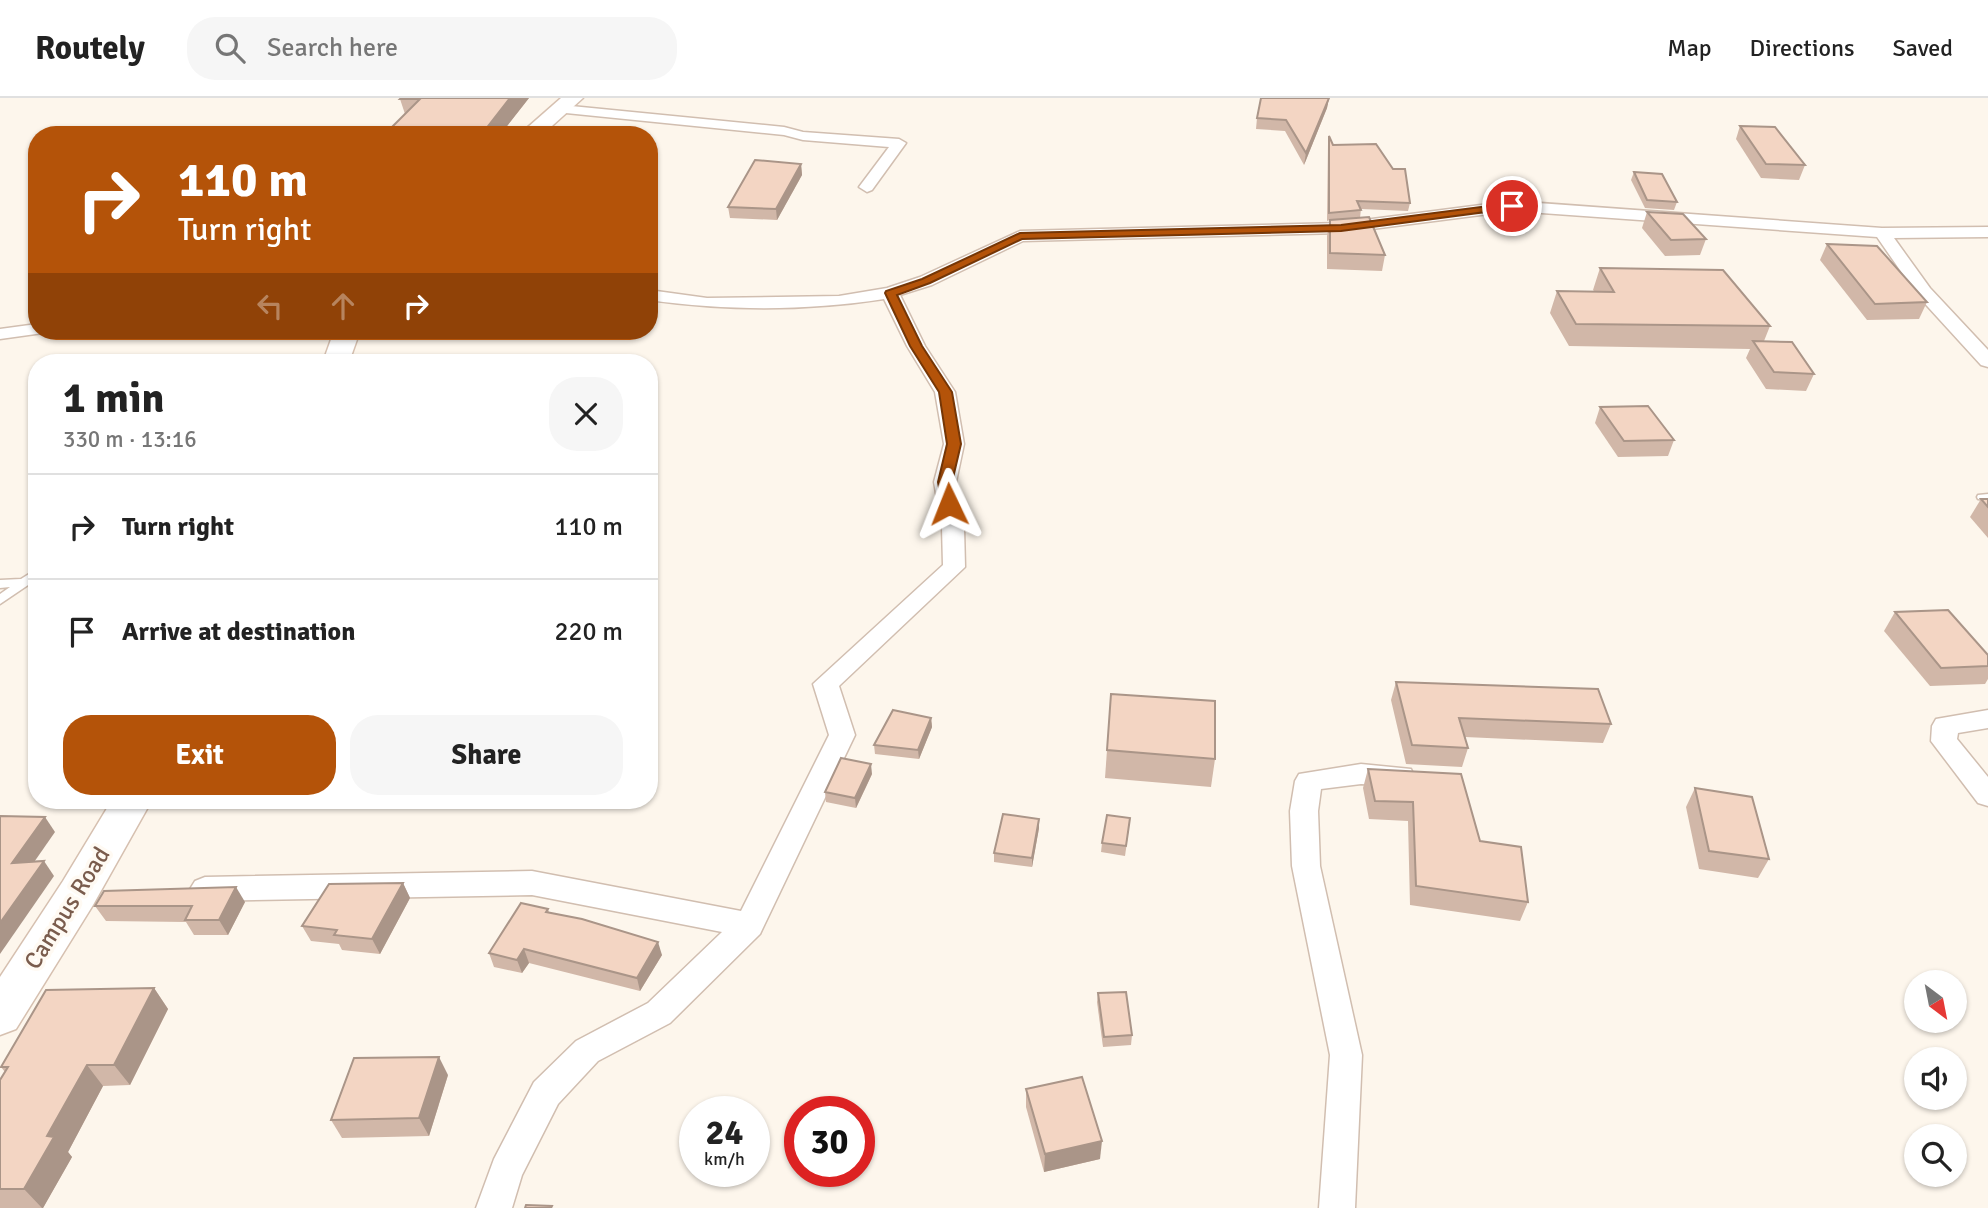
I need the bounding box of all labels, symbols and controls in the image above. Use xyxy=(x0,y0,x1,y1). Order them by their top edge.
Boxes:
search box xyxy=(187,17,677,80)
text: Routely xyxy=(35,28,145,69)
icon: search xyxy=(211,29,249,67)
text: Search here xyxy=(267,32,398,64)
text: Map xyxy=(1667,33,1712,63)
text: Directions xyxy=(1750,33,1855,63)
text: Saved xyxy=(1893,33,1953,63)
text: 110 m xyxy=(178,150,308,210)
icon: right xyxy=(63,154,154,245)
pin xyxy=(1482,176,1542,236)
icon: arrive xyxy=(1493,187,1531,225)
text: Turn right xyxy=(178,210,311,249)
icon: left xyxy=(251,287,289,325)
icon: ahead xyxy=(324,287,362,325)
icon: right xyxy=(397,287,435,325)
text: 1 min xyxy=(63,373,164,424)
button: close xyxy=(549,377,623,451)
text: 330 m · 13:16 xyxy=(63,425,197,454)
position arrow xyxy=(912,467,986,541)
icon: right xyxy=(63,508,101,546)
text: Turn right xyxy=(122,511,234,543)
text: 110 m xyxy=(554,511,623,543)
icon: arrive xyxy=(63,613,101,651)
text: Arrive at destination xyxy=(122,616,355,648)
text: 220 m xyxy=(554,616,623,648)
button: Exit xyxy=(63,715,336,795)
button: Share xyxy=(350,715,623,795)
street label: Campus Road xyxy=(18,841,116,975)
north arrow xyxy=(1904,970,1967,1032)
map controls xyxy=(1904,970,1967,1187)
button: sound xyxy=(1904,1047,1967,1110)
speed limit sign: 30 xyxy=(784,1096,875,1187)
text: 24 xyxy=(706,1111,743,1154)
button: search xyxy=(1904,1124,1967,1187)
text: km/h xyxy=(704,1148,745,1170)

